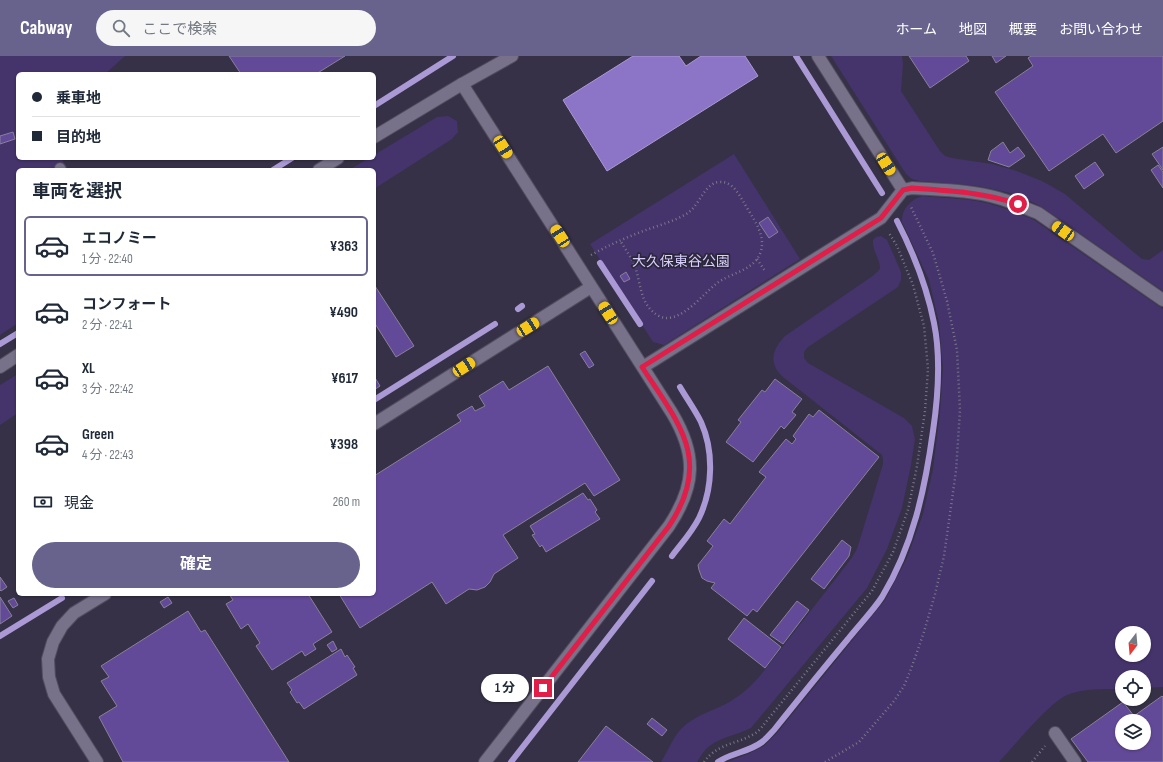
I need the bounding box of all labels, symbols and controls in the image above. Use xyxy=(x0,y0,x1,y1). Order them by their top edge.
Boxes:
search box xyxy=(96,10,376,46)
text: Cabway xyxy=(20,17,72,40)
icon: search xyxy=(110,17,132,39)
text: ここで検索 xyxy=(142,20,217,39)
text: ホーム xyxy=(895,21,937,38)
text: 地図 xyxy=(959,21,987,38)
text: 概要 xyxy=(1009,21,1037,38)
text: お問い合わせ xyxy=(1059,21,1143,38)
text: 乗車地 xyxy=(56,89,101,108)
text: 目的地 xyxy=(56,128,101,147)
car xyxy=(492,134,514,160)
car xyxy=(875,151,897,177)
text: 車両を選択 xyxy=(32,181,122,202)
route start xyxy=(1009,195,1027,213)
car xyxy=(1050,219,1076,243)
car xyxy=(548,223,572,249)
icon: car xyxy=(34,228,70,264)
text: エコノミー xyxy=(82,229,157,248)
text: ¥363 xyxy=(330,237,358,256)
text: 1 分 · 22:40 xyxy=(82,251,133,267)
park label: 大久保東谷公園 xyxy=(632,253,730,270)
icon: car xyxy=(34,294,70,330)
text: コンフォート xyxy=(82,295,172,314)
car xyxy=(597,300,619,326)
text: ¥490 xyxy=(329,303,358,322)
car xyxy=(515,316,541,338)
text: 2 分 · 22:41 xyxy=(82,317,132,333)
car xyxy=(451,355,477,379)
text: XL xyxy=(82,359,95,378)
icon: car xyxy=(34,360,70,396)
text: ¥617 xyxy=(331,369,358,388)
text: 3 分 · 22:42 xyxy=(82,381,133,397)
text: Green xyxy=(82,425,114,444)
icon: car xyxy=(34,426,70,462)
text: ¥398 xyxy=(329,435,358,454)
text: 4 分 · 22:43 xyxy=(82,447,133,463)
icon: cash xyxy=(32,491,54,513)
text: 現金 xyxy=(64,494,94,513)
text: 260 m xyxy=(333,494,360,510)
button: 確定 xyxy=(32,542,360,588)
north arrow xyxy=(1115,626,1151,662)
map controls xyxy=(1115,626,1151,750)
button: locate xyxy=(1115,670,1151,706)
callout: 1 分 xyxy=(481,674,529,702)
route end xyxy=(534,679,552,697)
text: 1 分 xyxy=(495,680,515,696)
button: layers xyxy=(1115,714,1151,750)

